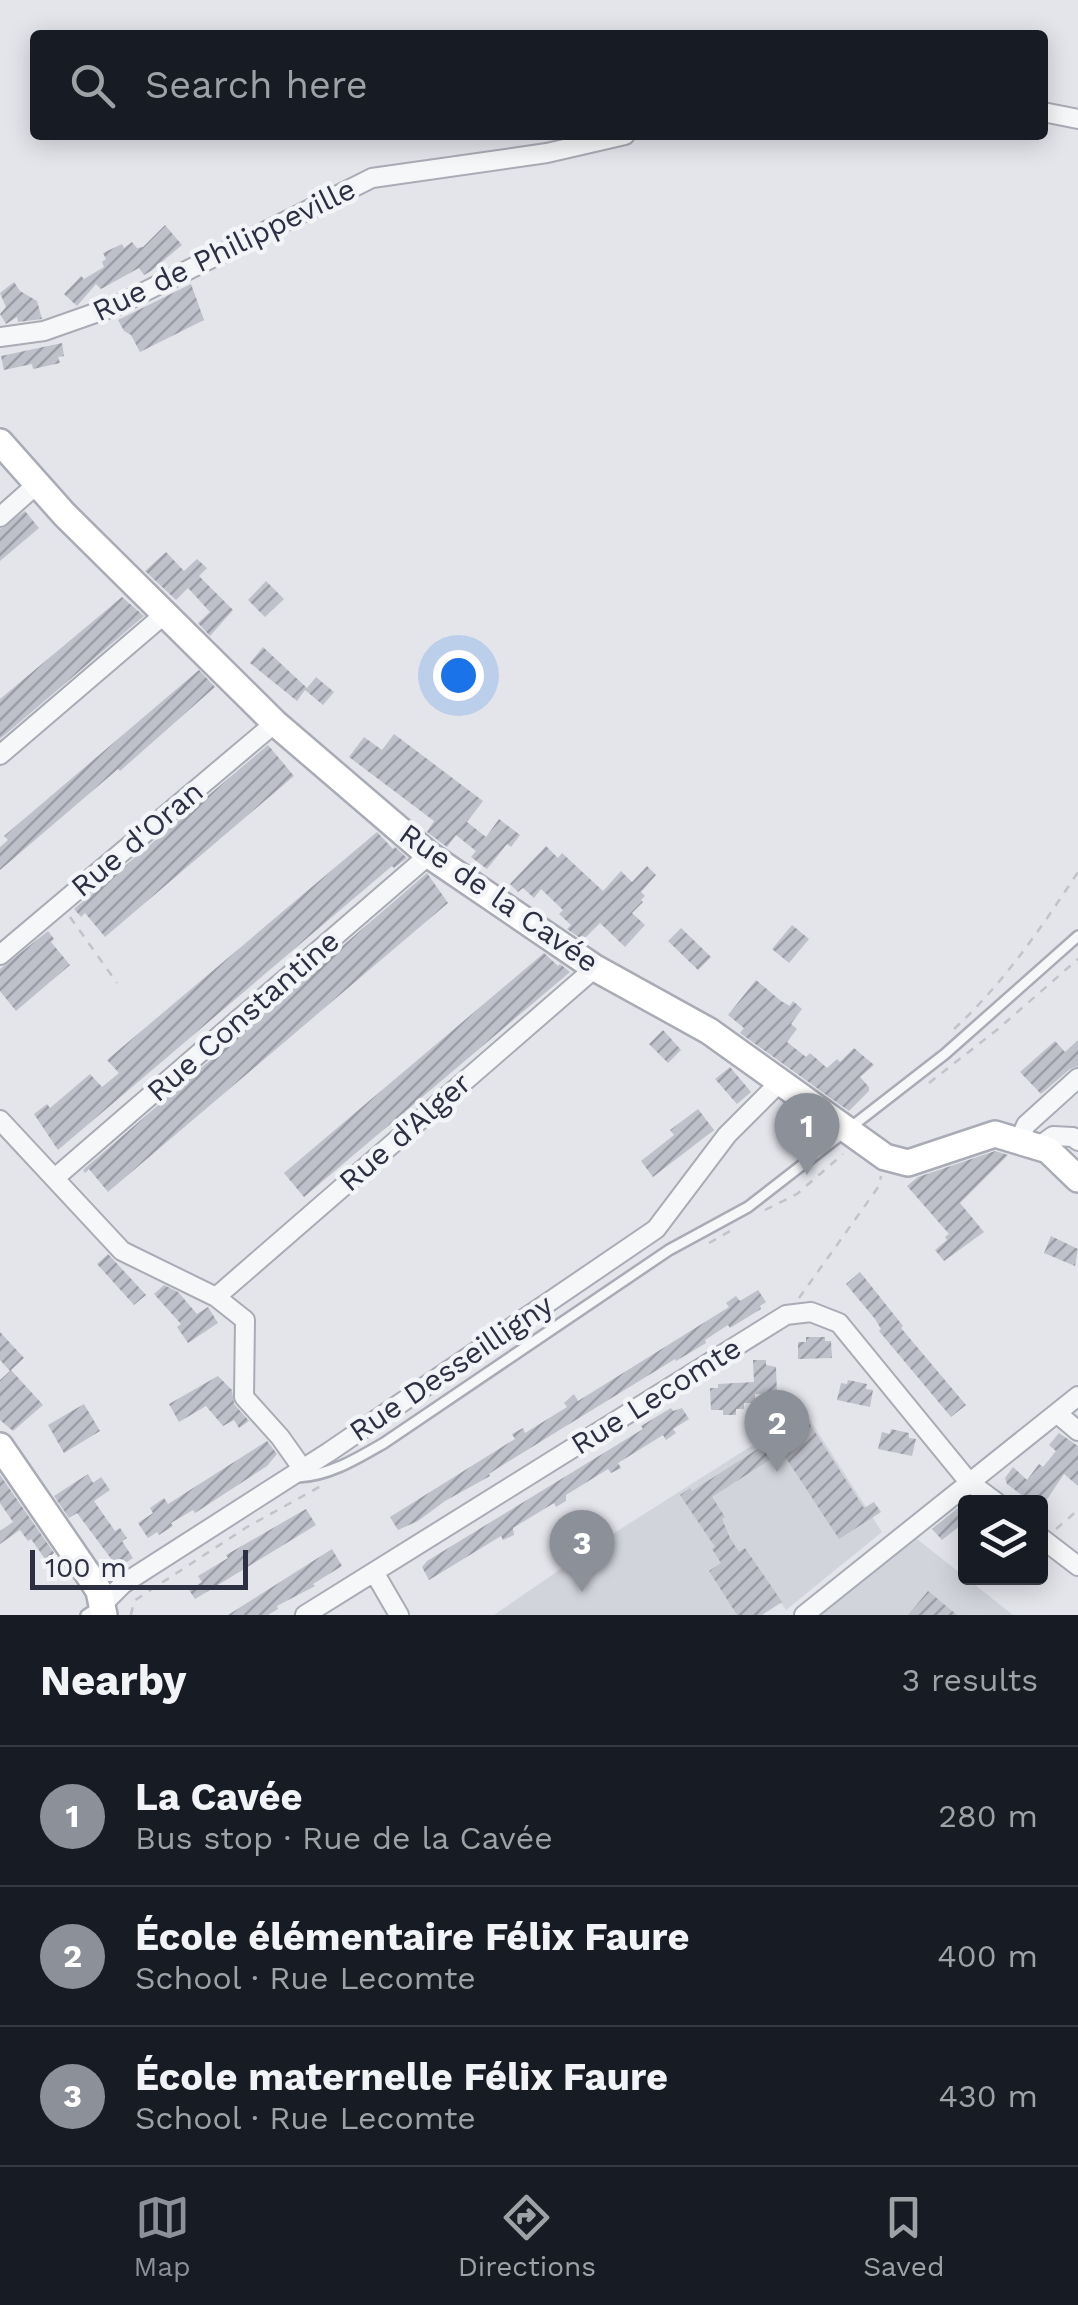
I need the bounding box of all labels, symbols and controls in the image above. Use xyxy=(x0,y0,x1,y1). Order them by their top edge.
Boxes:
search box xyxy=(30,30,1048,140)
icon: search xyxy=(65,58,120,113)
text: Search here xyxy=(145,63,368,107)
street label: Rue de Philippeville xyxy=(87,171,361,328)
your location xyxy=(433,650,484,701)
street label: Rue d'Oran xyxy=(64,773,210,904)
street label: Rue de la Cavée xyxy=(393,816,606,979)
street label: Rue Constantine xyxy=(139,923,346,1109)
street label: Rue d'Alger xyxy=(332,1065,478,1198)
pin: 1 xyxy=(774,1092,840,1175)
street label: Rue Desseilligny xyxy=(343,1286,559,1448)
street label: Rue Lecomte xyxy=(564,1329,747,1462)
pin: 2 xyxy=(744,1390,810,1472)
map controls xyxy=(958,1495,1048,1585)
button: layers xyxy=(958,1495,1048,1585)
pin: 3 xyxy=(550,1510,614,1592)
scale bar xyxy=(30,1545,248,1590)
text: 100 m xyxy=(45,1551,127,1584)
text: Nearby xyxy=(40,1656,187,1705)
text: 3 results xyxy=(901,1661,1038,1699)
text: La Cavée xyxy=(135,1775,302,1819)
text: 1 xyxy=(66,1797,79,1835)
text: 280 m xyxy=(938,1797,1038,1835)
text: Bus stop · Rue de la Cavée xyxy=(135,1819,553,1857)
text: École élémentaire Félix Faure xyxy=(135,1915,689,1959)
text: 2 xyxy=(63,1937,82,1975)
text: 400 m xyxy=(937,1937,1038,1975)
text: School · Rue Lecomte xyxy=(135,1959,476,1997)
text: École maternelle Félix Faure xyxy=(135,2055,668,2099)
text: 3 xyxy=(63,2077,82,2115)
text: 430 m xyxy=(938,2077,1038,2115)
text: School · Rue Lecomte xyxy=(135,2099,476,2137)
tab: Map xyxy=(134,2190,191,2283)
tab: Directions xyxy=(458,2190,596,2283)
tab: Saved xyxy=(863,2190,944,2283)

